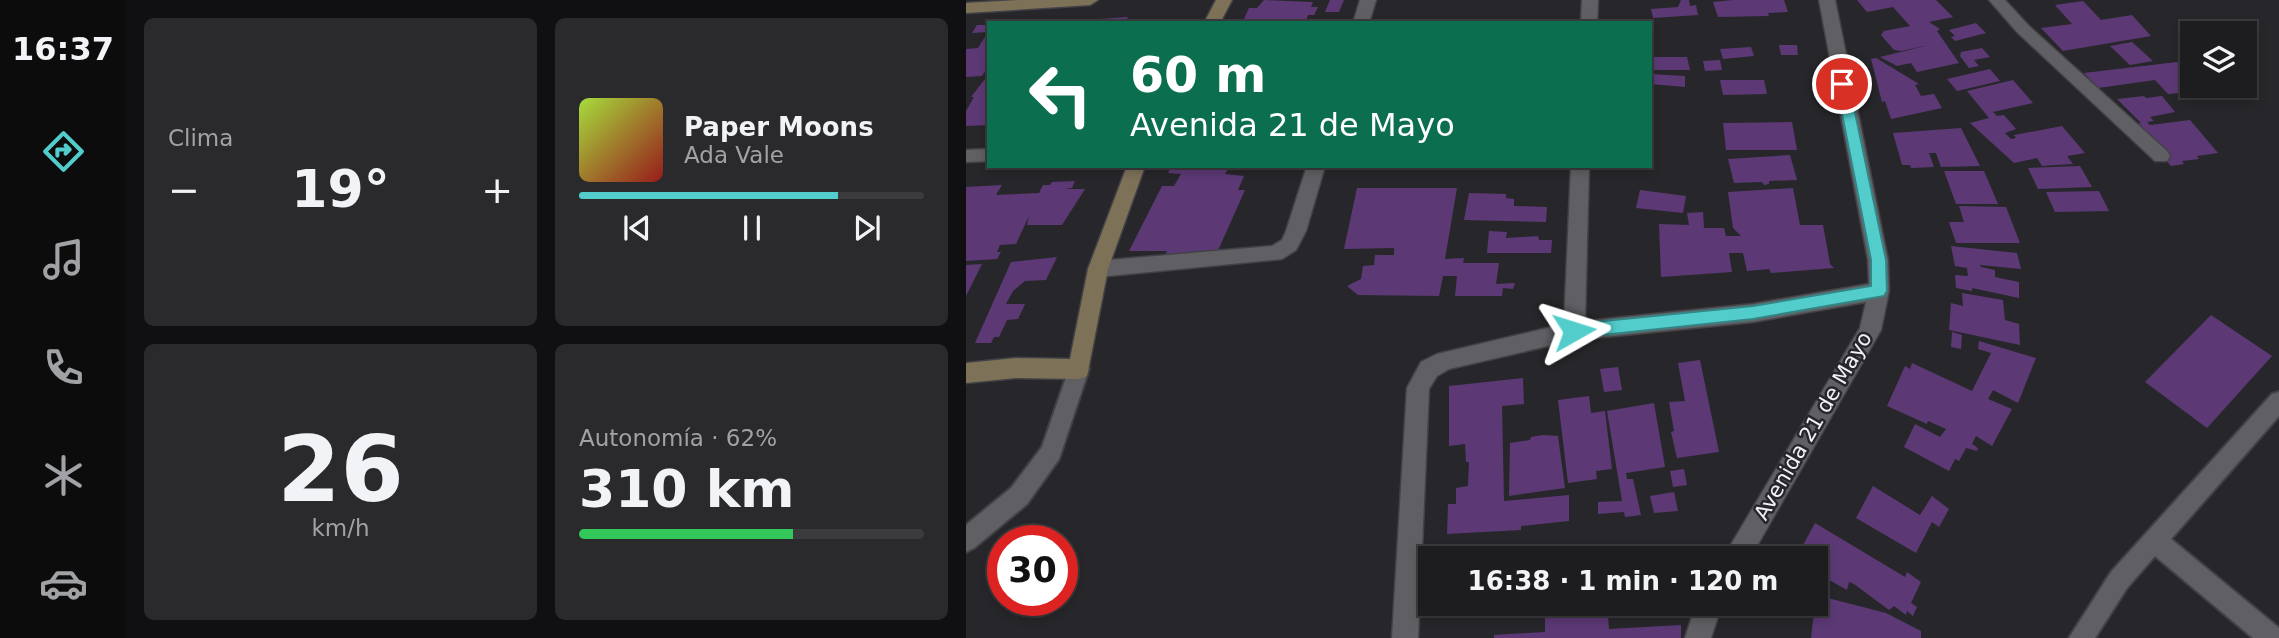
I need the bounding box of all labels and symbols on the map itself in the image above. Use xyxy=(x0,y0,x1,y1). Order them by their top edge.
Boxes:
pin xyxy=(1812,54,1872,114)
position arrow xyxy=(1537,294,1611,368)
street label: Avenida 21 de Mayo xyxy=(1749,328,1877,524)
speed limit sign: 30 xyxy=(987,525,1078,616)

